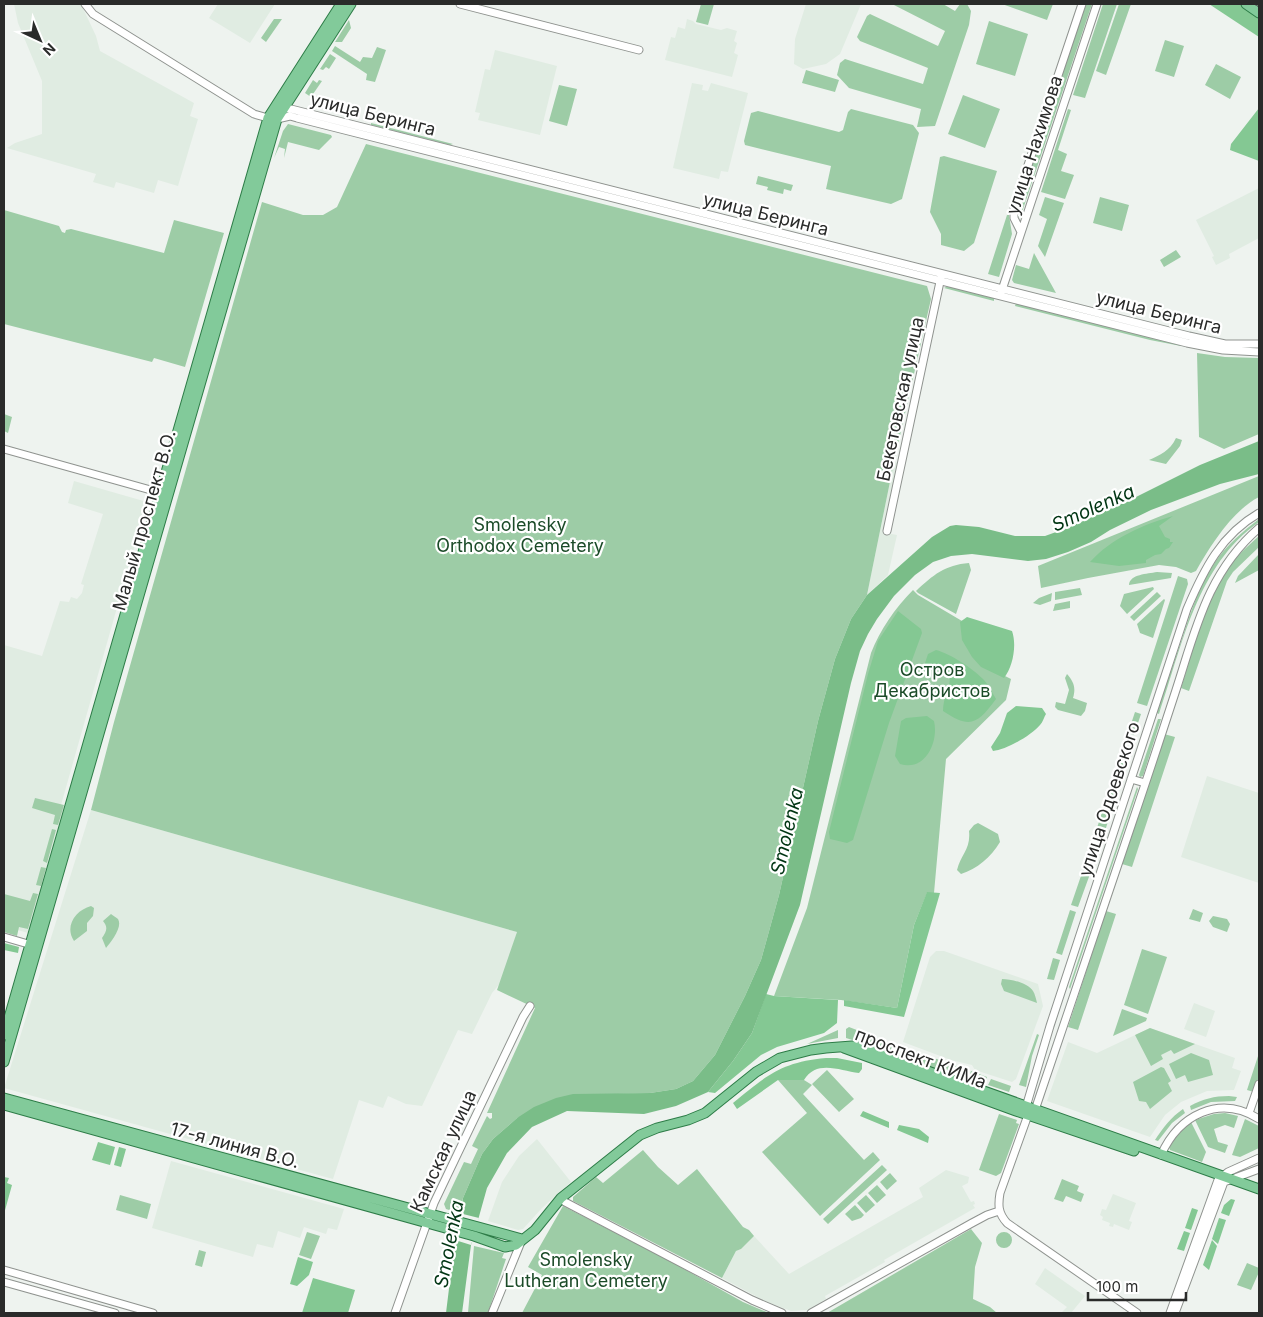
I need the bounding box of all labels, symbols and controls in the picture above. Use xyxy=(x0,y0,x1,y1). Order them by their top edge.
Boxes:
north arrow xyxy=(15,15,65,65)
text: N xyxy=(40,40,59,60)
street label: улица Нахимова xyxy=(1002,73,1066,217)
street label: улица Беринга xyxy=(308,88,438,140)
street label: улица Беринга xyxy=(701,188,831,240)
street label: улица Беринга xyxy=(1094,286,1224,338)
street label: Бекетовская улица xyxy=(872,315,928,483)
street label: Малый проспект В.О. xyxy=(108,427,180,613)
water label: Smolenka xyxy=(1048,479,1138,537)
park label: Smolensky Orthodox Cemetery xyxy=(436,514,604,556)
park label: Остров Декабристов xyxy=(874,659,990,701)
street label: улица Одоевского xyxy=(1074,719,1144,879)
water label: Smolenka xyxy=(766,785,808,877)
street label: проспект КИМа xyxy=(852,1023,990,1093)
street label: Камская улица xyxy=(406,1087,480,1215)
street label: 17-я линия В.О. xyxy=(168,1118,302,1172)
water label: Smolenka xyxy=(429,1198,469,1290)
park label: Smolensky Lutheran Cemetery xyxy=(504,1249,668,1291)
scale bar xyxy=(1088,1270,1186,1302)
text: 100 m xyxy=(1096,1277,1138,1296)

